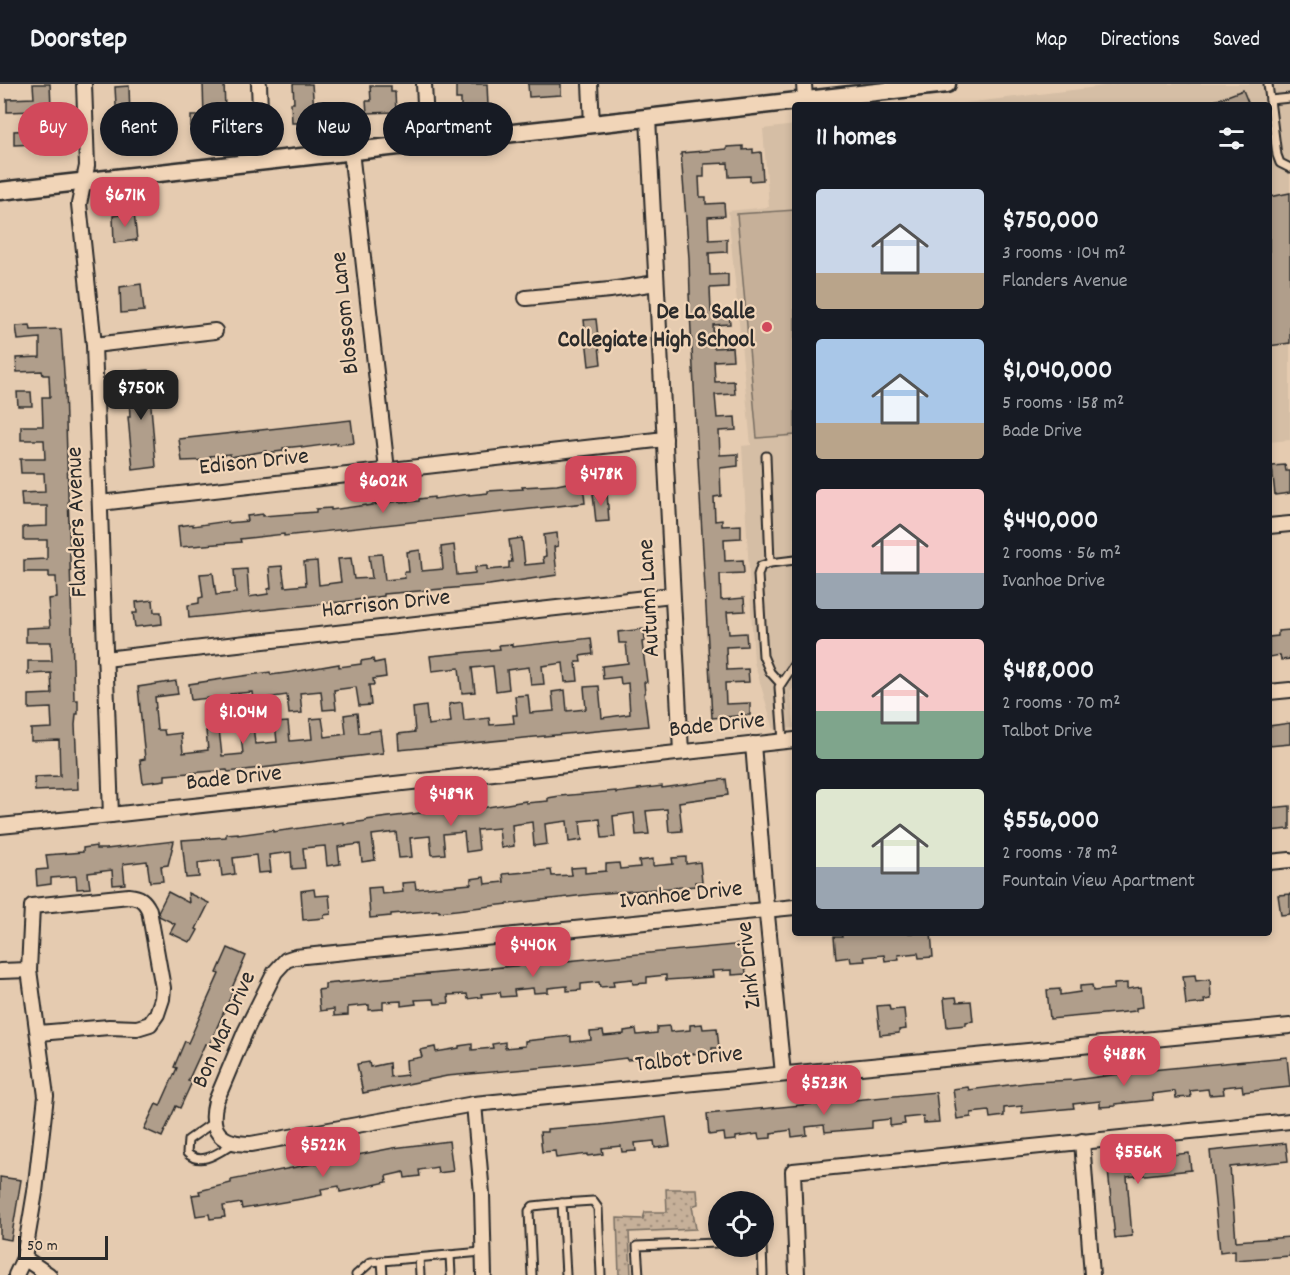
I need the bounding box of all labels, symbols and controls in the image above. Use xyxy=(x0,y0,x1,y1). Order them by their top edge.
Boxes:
text: Doorstep xyxy=(30,21,127,61)
text: Map xyxy=(1036,26,1067,56)
text: Directions xyxy=(1100,26,1180,56)
text: Saved xyxy=(1213,26,1260,56)
chip: Buy xyxy=(18,102,88,156)
chip: Rent xyxy=(100,102,178,156)
chip: Filters xyxy=(190,102,284,156)
chip: New xyxy=(296,102,371,156)
chip: Apartment xyxy=(383,102,513,156)
text: 11 homes xyxy=(816,120,897,157)
icon: filters xyxy=(1215,122,1248,155)
pin: $671K xyxy=(83,177,167,228)
text: $671K xyxy=(104,182,146,210)
text: $750,000 xyxy=(1002,203,1099,240)
icon: home xyxy=(864,213,936,285)
text: 3 rooms · 104 m² xyxy=(1002,240,1126,268)
street label: Blossom Lane xyxy=(323,250,369,376)
text: Flanders Avenue xyxy=(1002,268,1128,296)
place label: De La Salle Collegiate High School xyxy=(557,296,755,358)
marker: De La Salle Collegiate High School xyxy=(760,320,774,334)
text: $1,040,000 xyxy=(1002,353,1112,390)
icon: home xyxy=(864,363,936,435)
pin: $750K xyxy=(99,370,183,421)
text: $750K xyxy=(117,375,165,403)
text: 5 rooms · 158 m² xyxy=(1002,390,1124,418)
text: Bade Drive xyxy=(1002,418,1082,446)
street label: Edison Drive xyxy=(197,440,311,486)
street label: Flanders Avenue xyxy=(58,446,98,598)
pin: $478K xyxy=(559,456,643,507)
text: $478K xyxy=(579,461,623,489)
pin: $602K xyxy=(341,463,425,514)
text: $602K xyxy=(359,468,407,496)
text: $440,000 xyxy=(1002,503,1098,540)
icon: home xyxy=(864,513,936,585)
street label: Autumn Lane xyxy=(630,538,670,658)
text: 2 rooms · 56 m² xyxy=(1002,540,1121,568)
text: Ivanhoe Drive xyxy=(1002,568,1105,596)
street label: Harrison Drive xyxy=(320,581,452,629)
text: $488,000 xyxy=(1002,653,1094,690)
icon: home xyxy=(864,663,936,735)
text: 2 rooms · 70 m² xyxy=(1002,690,1121,718)
pin: $1.04M xyxy=(194,694,292,745)
text: $1.04M xyxy=(219,699,267,727)
street label: Bade Drive xyxy=(667,704,767,748)
text: Talbot Drive xyxy=(1002,718,1092,746)
street label: Bade Drive xyxy=(184,757,284,801)
pin: $489K xyxy=(409,776,493,827)
text: $489K xyxy=(429,781,473,809)
text: $556,000 xyxy=(1002,803,1099,840)
icon: home xyxy=(864,813,936,885)
text: 2 rooms · 78 m² xyxy=(1002,840,1118,868)
text: Fountain View Apartment xyxy=(1002,868,1195,896)
street label: Ivanhoe Drive xyxy=(618,873,744,919)
street label: Zink Drive xyxy=(729,920,771,1010)
pin: $440K xyxy=(491,927,575,978)
text: $440K xyxy=(510,932,556,960)
street label: Bon Mar Drive xyxy=(184,966,266,1094)
pin: $488K xyxy=(1082,1036,1166,1087)
street label: Talbot Drive xyxy=(633,1037,745,1083)
text: $488K xyxy=(1102,1041,1146,1069)
pin: $523K xyxy=(782,1065,866,1116)
text: $523K xyxy=(801,1070,847,1098)
pin: $522K xyxy=(281,1127,365,1178)
text: $522K xyxy=(300,1132,346,1160)
pin: $556K xyxy=(1096,1134,1180,1185)
text: $556K xyxy=(1114,1139,1162,1167)
map controls xyxy=(708,1191,774,1257)
button: locate xyxy=(708,1191,774,1257)
scale bar xyxy=(18,1233,108,1260)
text: 50 m xyxy=(27,1235,58,1258)

